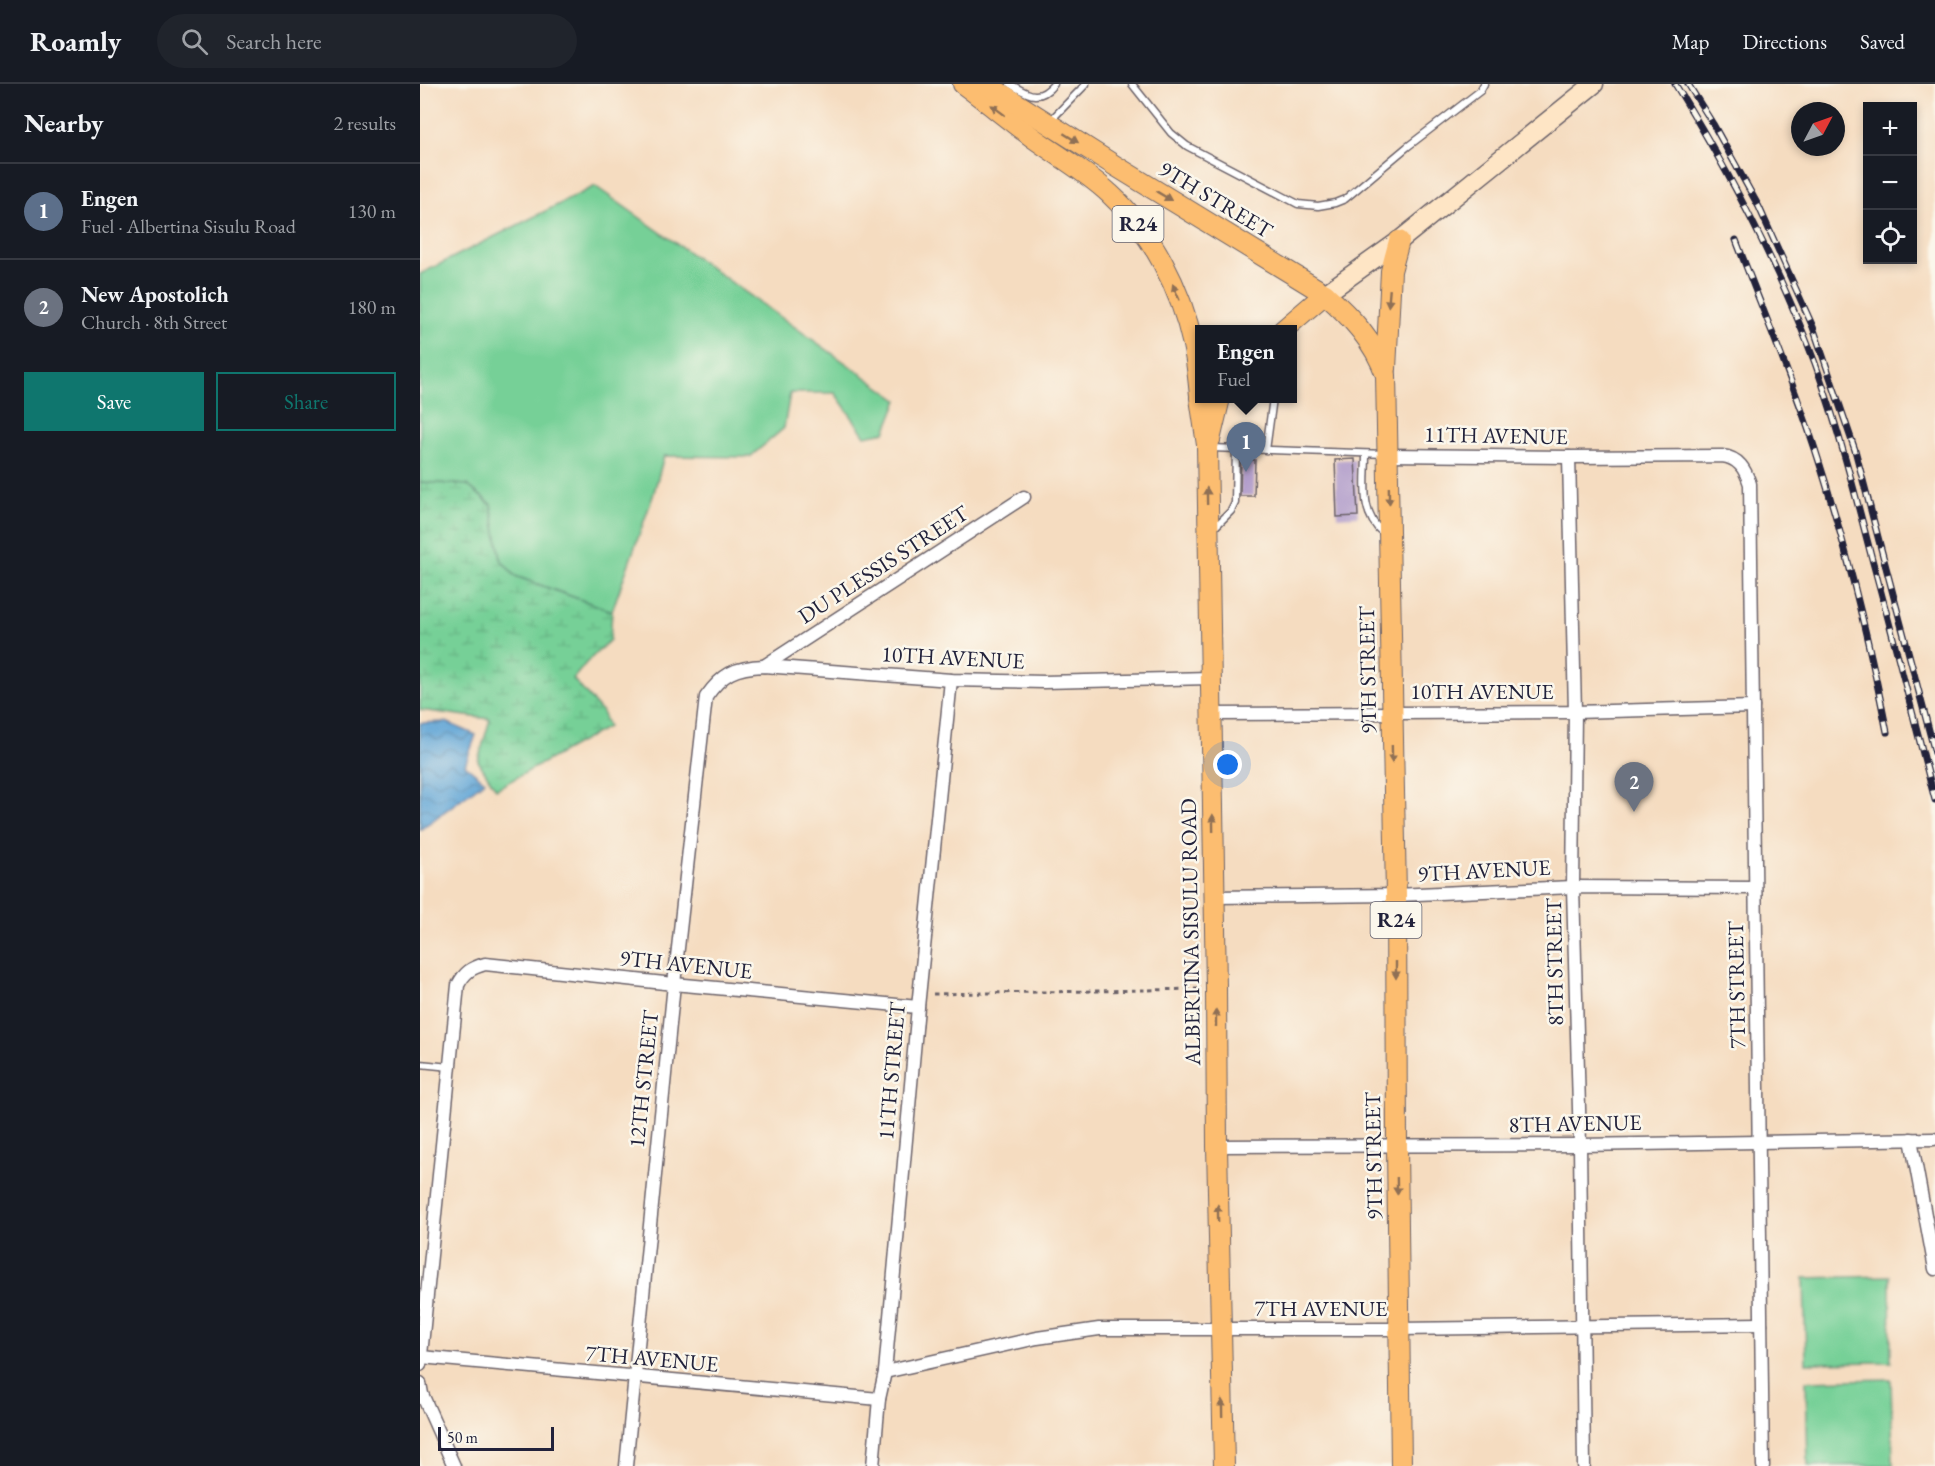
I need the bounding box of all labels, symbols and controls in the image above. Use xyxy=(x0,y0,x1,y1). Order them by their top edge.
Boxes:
search box xyxy=(157,14,577,68)
text: Roamly xyxy=(30,23,121,59)
icon: search xyxy=(178,25,211,58)
text: Search here xyxy=(226,27,322,56)
text: Map xyxy=(1672,28,1709,55)
text: Directions xyxy=(1742,28,1827,55)
text: Saved xyxy=(1860,28,1905,55)
north arrow xyxy=(1791,102,1845,156)
map controls xyxy=(1863,102,1917,264)
button: + xyxy=(1863,102,1917,156)
one-way arrow xyxy=(990,104,1006,116)
text: Nearby xyxy=(24,106,104,140)
text: 2 results xyxy=(333,110,396,136)
one-way arrow xyxy=(1063,132,1079,143)
street label: 9TH STREET xyxy=(1154,154,1278,245)
button: − xyxy=(1863,156,1917,210)
text: Engen xyxy=(81,184,139,213)
one-way arrow xyxy=(1156,190,1172,201)
text: 1 xyxy=(38,198,49,224)
text: 130 m xyxy=(348,198,396,224)
road number: R24 xyxy=(1112,206,1164,242)
button: locate xyxy=(1863,210,1917,264)
text: Fuel · Albertina Sisulu Road xyxy=(81,213,296,239)
text: New Apostolich xyxy=(81,280,229,309)
one-way arrow xyxy=(1171,283,1181,301)
one-way arrow xyxy=(1384,289,1394,308)
text: 2 xyxy=(38,294,49,320)
text: 180 m xyxy=(348,294,396,320)
text: Church · 8th Street xyxy=(81,309,227,335)
popup xyxy=(1195,325,1297,403)
text: Engen xyxy=(1217,337,1275,366)
text: Fuel xyxy=(1217,366,1251,392)
button: Save xyxy=(24,372,204,431)
button: Share xyxy=(216,372,396,431)
street label: 11TH AVENUE xyxy=(1424,420,1568,451)
pin: 1 xyxy=(1226,422,1266,472)
one-way arrow xyxy=(1203,487,1212,506)
one-way arrow xyxy=(1384,487,1394,506)
street label: DU PLESSIS STREET xyxy=(793,498,974,630)
street label: 9TH STREET xyxy=(1352,606,1383,734)
street label: 10TH AVENUE xyxy=(881,639,1025,676)
street label: 10TH AVENUE xyxy=(1410,677,1554,706)
one-way arrow xyxy=(1388,745,1397,764)
your location xyxy=(1213,750,1242,779)
pin: 2 xyxy=(1614,762,1654,812)
street label: ALBERTINA SISULU ROAD xyxy=(1174,798,1207,1067)
one-way arrow xyxy=(1208,813,1218,832)
street label: 9TH AVENUE xyxy=(1417,853,1551,888)
street label: 8TH STREET xyxy=(1539,898,1570,1026)
road number: R24 xyxy=(1370,902,1422,938)
street label: 7TH STREET xyxy=(1721,921,1752,1049)
street label: 9TH AVENUE xyxy=(618,943,754,986)
one-way arrow xyxy=(1391,961,1401,980)
street label: 11TH STREET xyxy=(871,1001,912,1141)
one-way arrow xyxy=(1211,1008,1221,1027)
street label: 12TH STREET xyxy=(622,1009,665,1149)
street label: 9TH STREET xyxy=(1358,1092,1389,1220)
street label: 8TH AVENUE xyxy=(1508,1108,1642,1139)
one-way arrow xyxy=(1392,1177,1402,1196)
one-way arrow xyxy=(1214,1203,1223,1222)
street label: 7TH AVENUE xyxy=(1255,1294,1387,1323)
street label: 7TH AVENUE xyxy=(584,1338,719,1379)
one-way arrow xyxy=(1218,1398,1227,1417)
scale bar xyxy=(438,1424,554,1452)
text: 50 m xyxy=(447,1427,478,1448)

